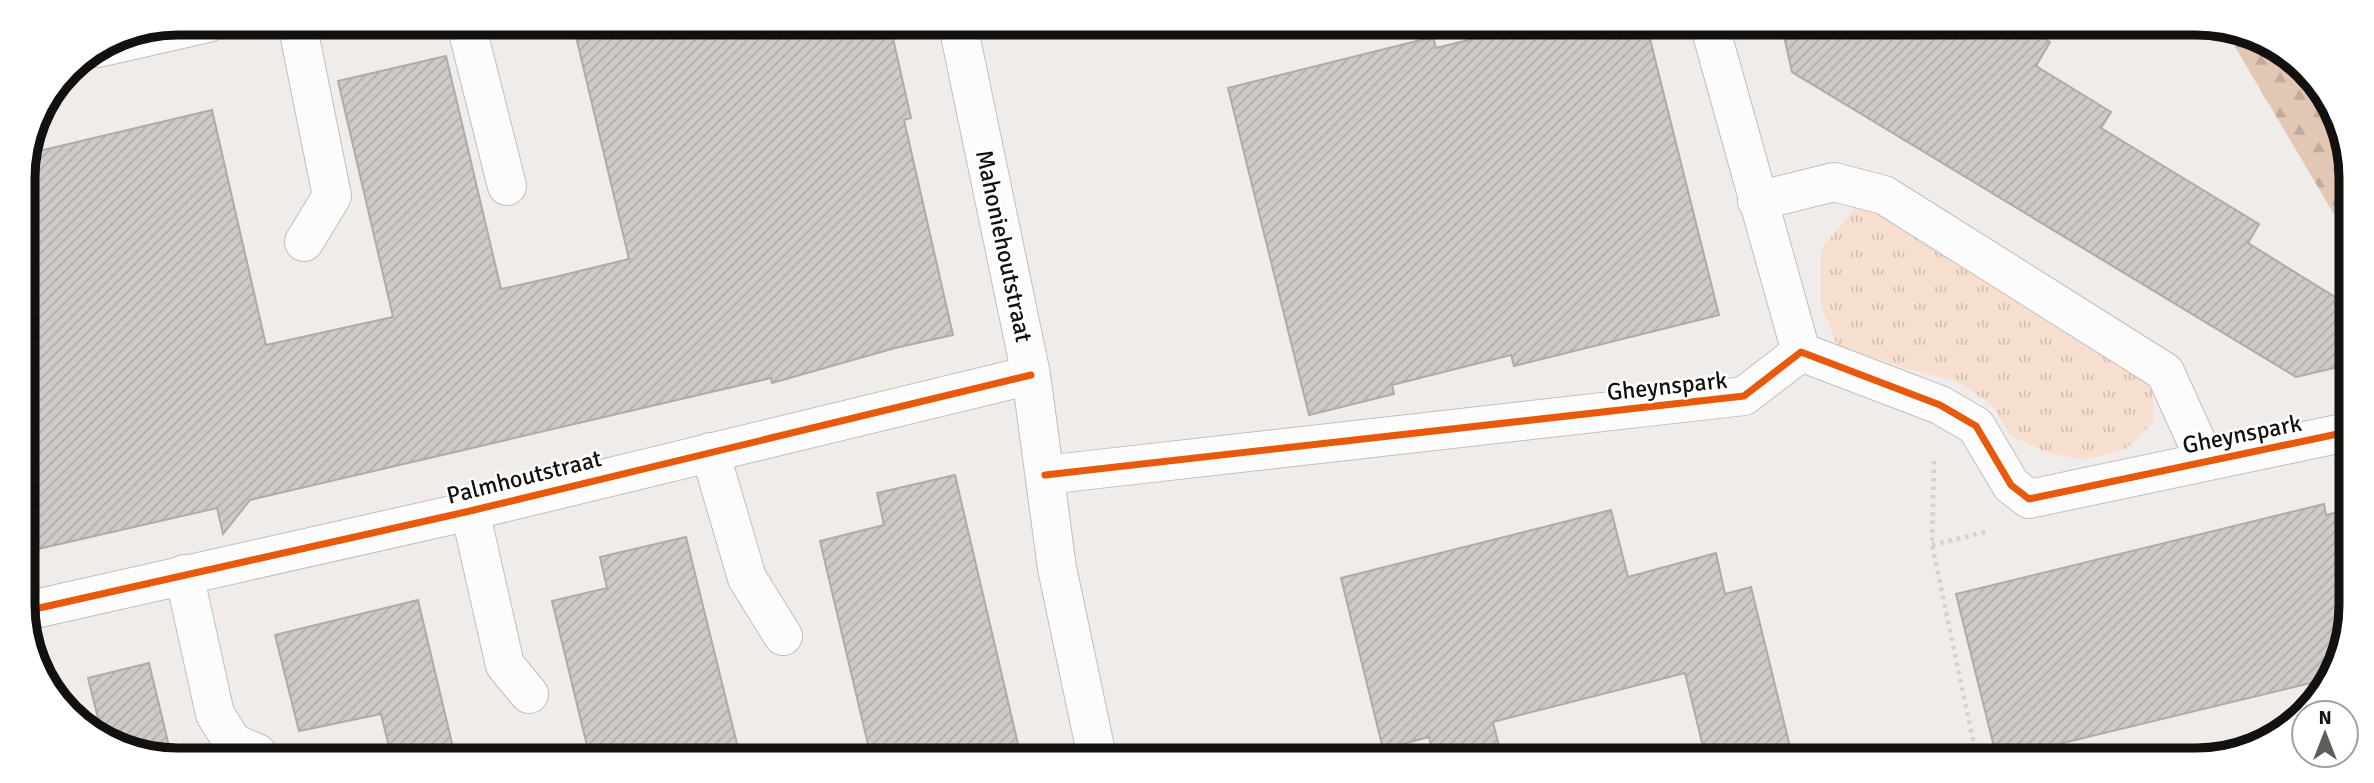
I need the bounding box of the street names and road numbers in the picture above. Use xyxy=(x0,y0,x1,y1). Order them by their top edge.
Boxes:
street label: Mahoniehoutstraat xyxy=(969,147,1039,345)
street label: Gheynspark xyxy=(1605,365,1729,407)
street label: Gheynspark xyxy=(2180,408,2304,460)
street label: Palmhoutstraat xyxy=(443,443,605,511)

